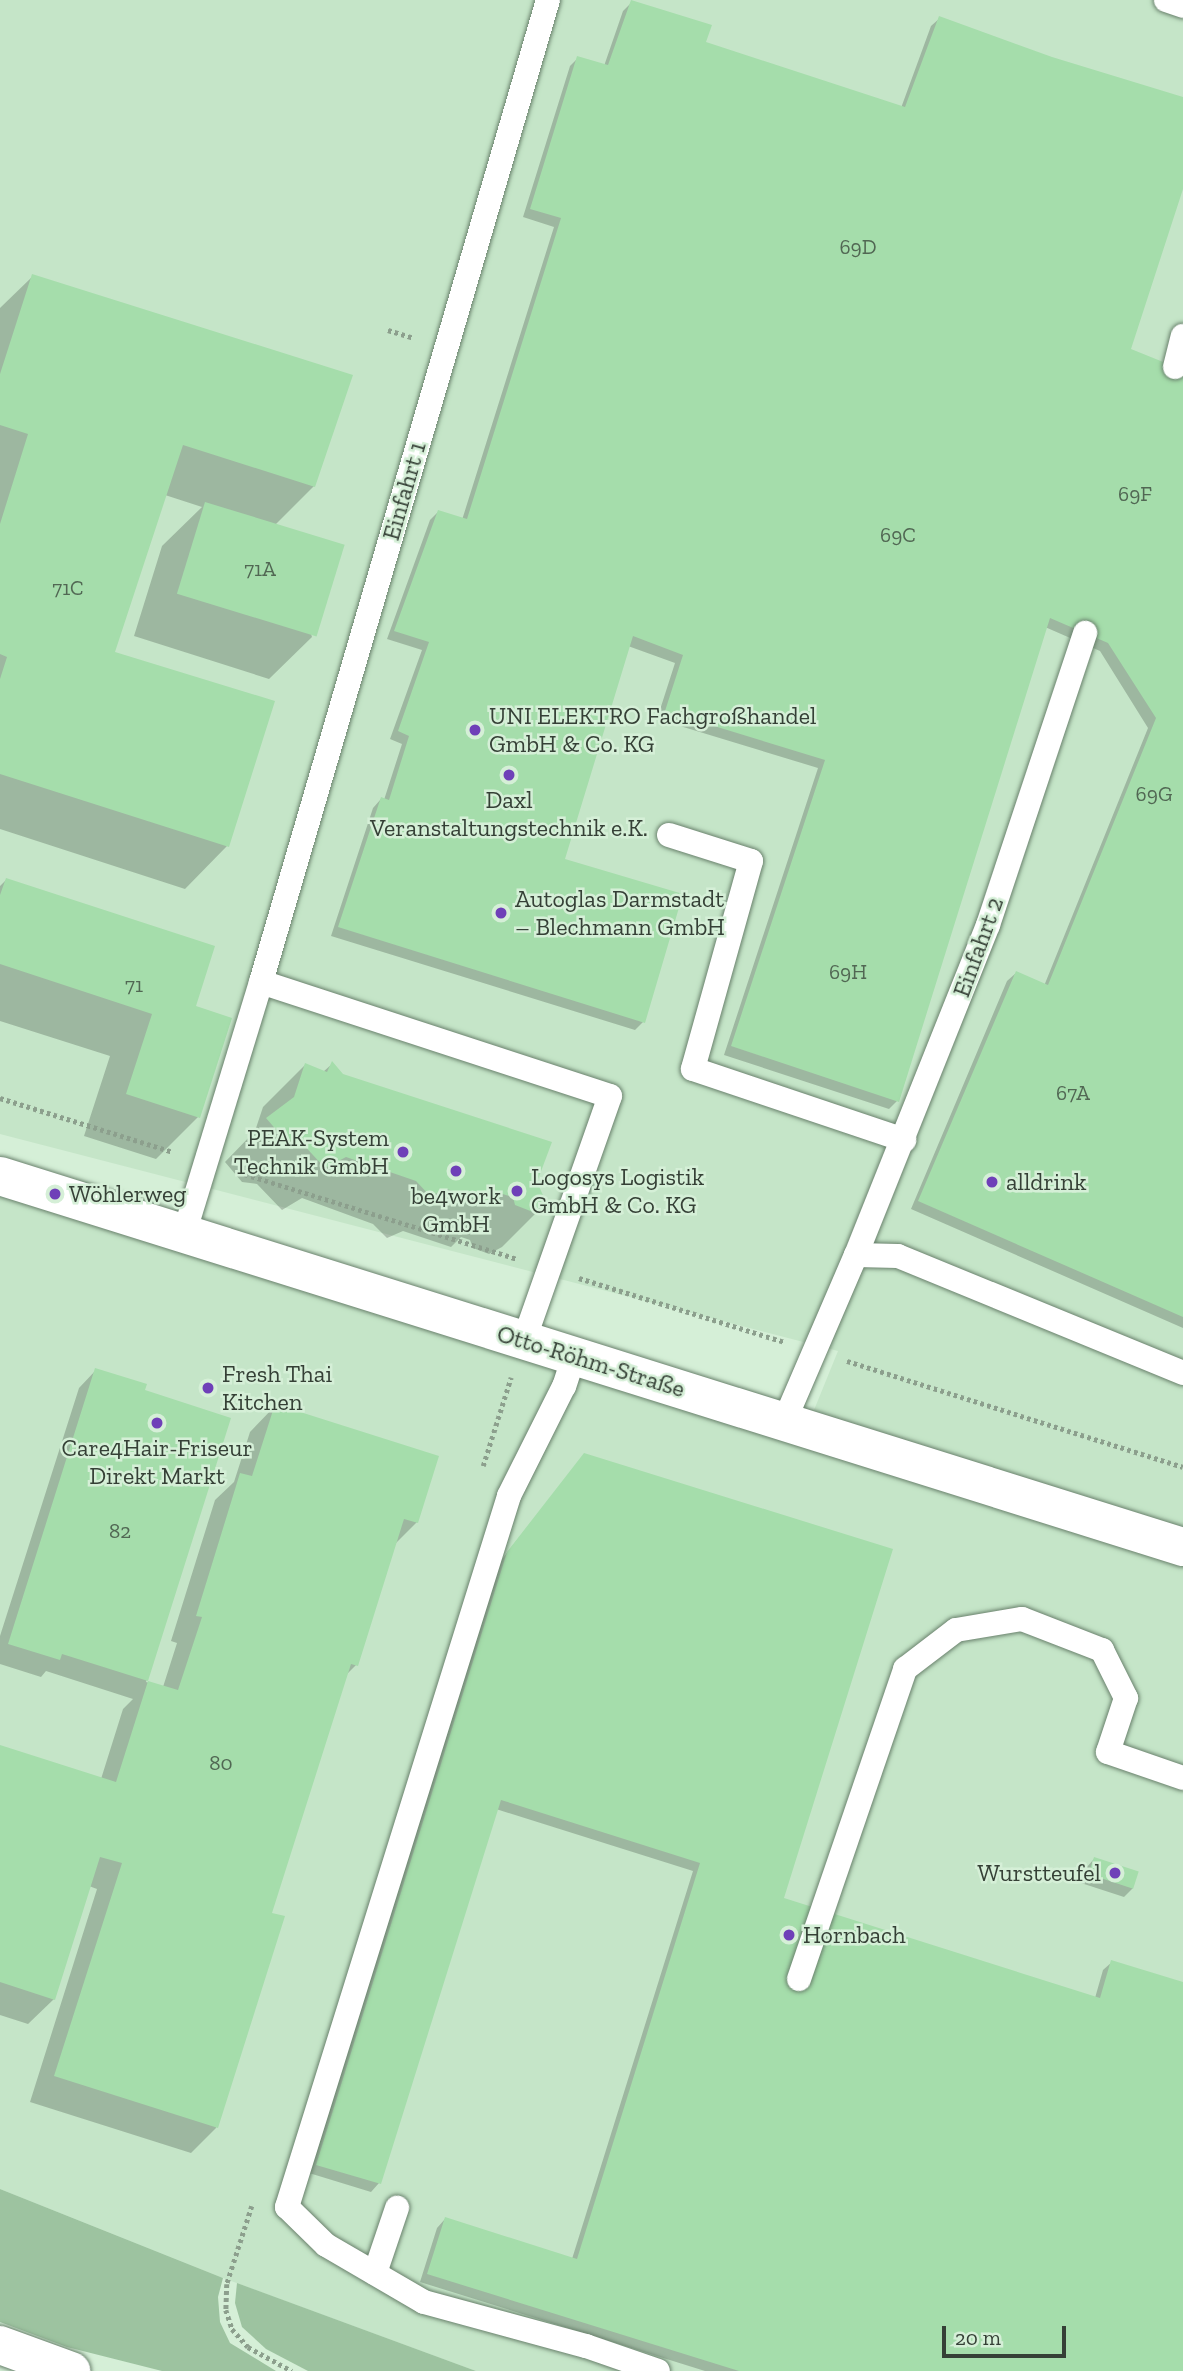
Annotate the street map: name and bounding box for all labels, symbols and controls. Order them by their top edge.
house number: 69D [839,234,877,260]
street label: Einfahrt 1 [376,439,432,543]
house number: 69F [1118,481,1152,507]
house number: 69C [880,522,916,548]
house number: 71A [244,556,276,582]
house number: 71C [52,575,84,601]
place label: UNI ELEKTRO Fachgroßhandel GmbH & Co. KG [489,702,816,758]
marker: UNI ELEKTRO Fachgroßhandel GmbH & Co. KG [467,722,483,738]
marker: Daxl Veranstaltungstechnik e.K. [501,767,517,783]
house number: 69G [1136,781,1172,807]
place label: Daxl Veranstaltungstechnik e.K. [370,786,648,842]
place label: Autoglas Darmstadt – Blechmann GmbH [515,885,725,941]
street label: Einfahrt 2 [947,893,1009,1001]
marker: Autoglas Darmstadt – Blechmann GmbH [493,905,509,921]
house number: 69H [829,959,867,985]
house number: 71 [125,972,143,998]
house number: 67A [1056,1080,1090,1106]
place label: PEAK-System Technik GmbH [234,1124,389,1180]
marker: PEAK-System Technik GmbH [395,1144,411,1160]
marker: be4work GmbH [448,1163,464,1179]
place label: Logosys Logistik GmbH & Co. KG [531,1163,704,1219]
place label: alldrink [1006,1168,1087,1196]
marker: alldrink [984,1174,1000,1190]
place label: Wöhlerweg [69,1180,186,1208]
place label: be4work GmbH [411,1182,501,1238]
marker: Logosys Logistik GmbH & Co. KG [509,1183,525,1199]
marker: Wöhlerweg [47,1186,63,1202]
street label: Otto-Röhm-Straße [494,1319,688,1403]
place label: Fresh Thai Kitchen [222,1360,333,1416]
marker: Fresh Thai Kitchen [200,1380,216,1396]
marker: Care4Hair-Friseur Direkt Markt [149,1415,165,1431]
place label: Care4Hair-Friseur Direkt Markt [62,1434,252,1490]
house number: 82 [109,1518,131,1544]
house number: 80 [209,1750,233,1776]
place label: Wurstteufel [978,1859,1101,1887]
marker: Wurstteufel [1107,1865,1123,1881]
place label: Hornbach [803,1921,906,1949]
marker: Hornbach [781,1927,797,1943]
scale bar [945,2312,1069,2356]
text: 20 m [955,2325,1001,2350]

